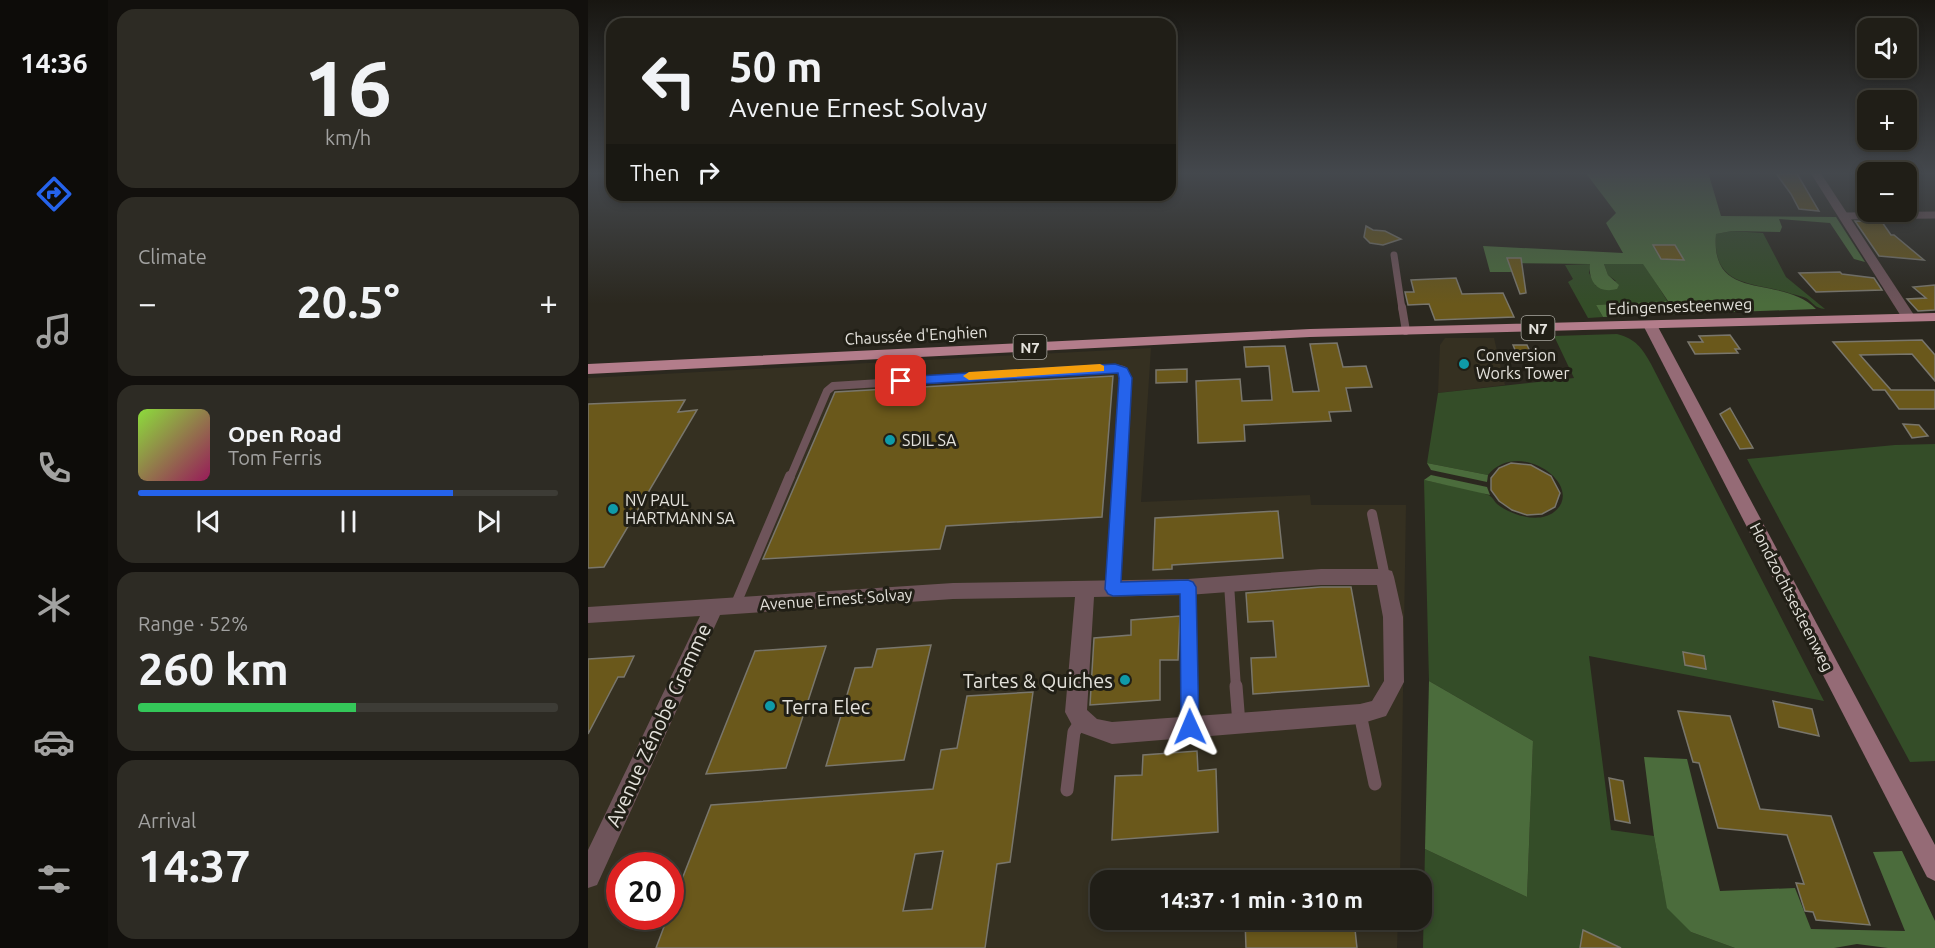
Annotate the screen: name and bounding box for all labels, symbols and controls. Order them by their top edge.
map controls [1857,18,1917,222]
button: sound [1857,18,1917,78]
icon: left [630,42,708,120]
text: 16 [304,43,392,131]
text: 50 m [729,43,823,90]
text: 14:36 [20,48,88,78]
button: + [1857,90,1917,150]
text: Avenue Ernest Solvay [729,92,987,122]
text: km/h [325,126,371,149]
icon: right [692,156,725,189]
text: Then [630,160,680,185]
button: − [1857,162,1917,222]
icon: directions [33,173,75,215]
text: Climate [138,245,207,268]
text: 20.5° [296,276,400,327]
text: − [138,284,157,321]
text: + [539,284,558,321]
street label: Edingensesteenweg [1607,294,1753,318]
icon: music [33,310,75,352]
road number: N7 [1522,316,1554,340]
street label: Chaussée d'Enghien [844,322,988,348]
road number: N7 [1014,335,1046,359]
place label: Conversion Works Tower [1476,346,1569,382]
pin [875,355,926,406]
marker: Conversion Works Tower [1457,357,1471,371]
icon: arrive [884,364,917,397]
text: Open Road [228,421,342,446]
place label: SDIL SA [902,431,957,449]
marker: SDIL SA [883,433,897,447]
text: Tom Ferris [228,446,322,469]
icon: phone [33,447,75,489]
place label: NV PAUL HARTMANN SA [625,491,736,527]
marker: NV PAUL HARTMANN SA [606,502,620,516]
icon: previous [192,505,225,538]
icon: pause [332,505,365,538]
icon: next [472,505,505,538]
street label: Hondzochtsesteenweg [1747,520,1837,674]
icon: climate [33,584,75,626]
street label: Avenue Ernest Solvay [759,585,913,613]
text: Range · 52% [138,612,248,635]
street label: Avenue Zénobe Gramme [601,620,715,830]
text: 260 km [138,643,289,694]
place label: Tartes & Quiches [963,669,1113,692]
marker: Tartes & Quiches [1118,673,1132,687]
place label: Terra Elec [782,695,870,718]
position arrow [1158,695,1222,759]
marker: Terra Elec [763,699,777,713]
icon: car [33,721,75,763]
text: Arrival [138,809,196,832]
text: 14:37 [138,840,251,891]
speed limit sign: 20 [606,852,684,930]
icon: filters [33,858,75,900]
text: 14:37 · 1 min · 310 m [1159,887,1363,912]

